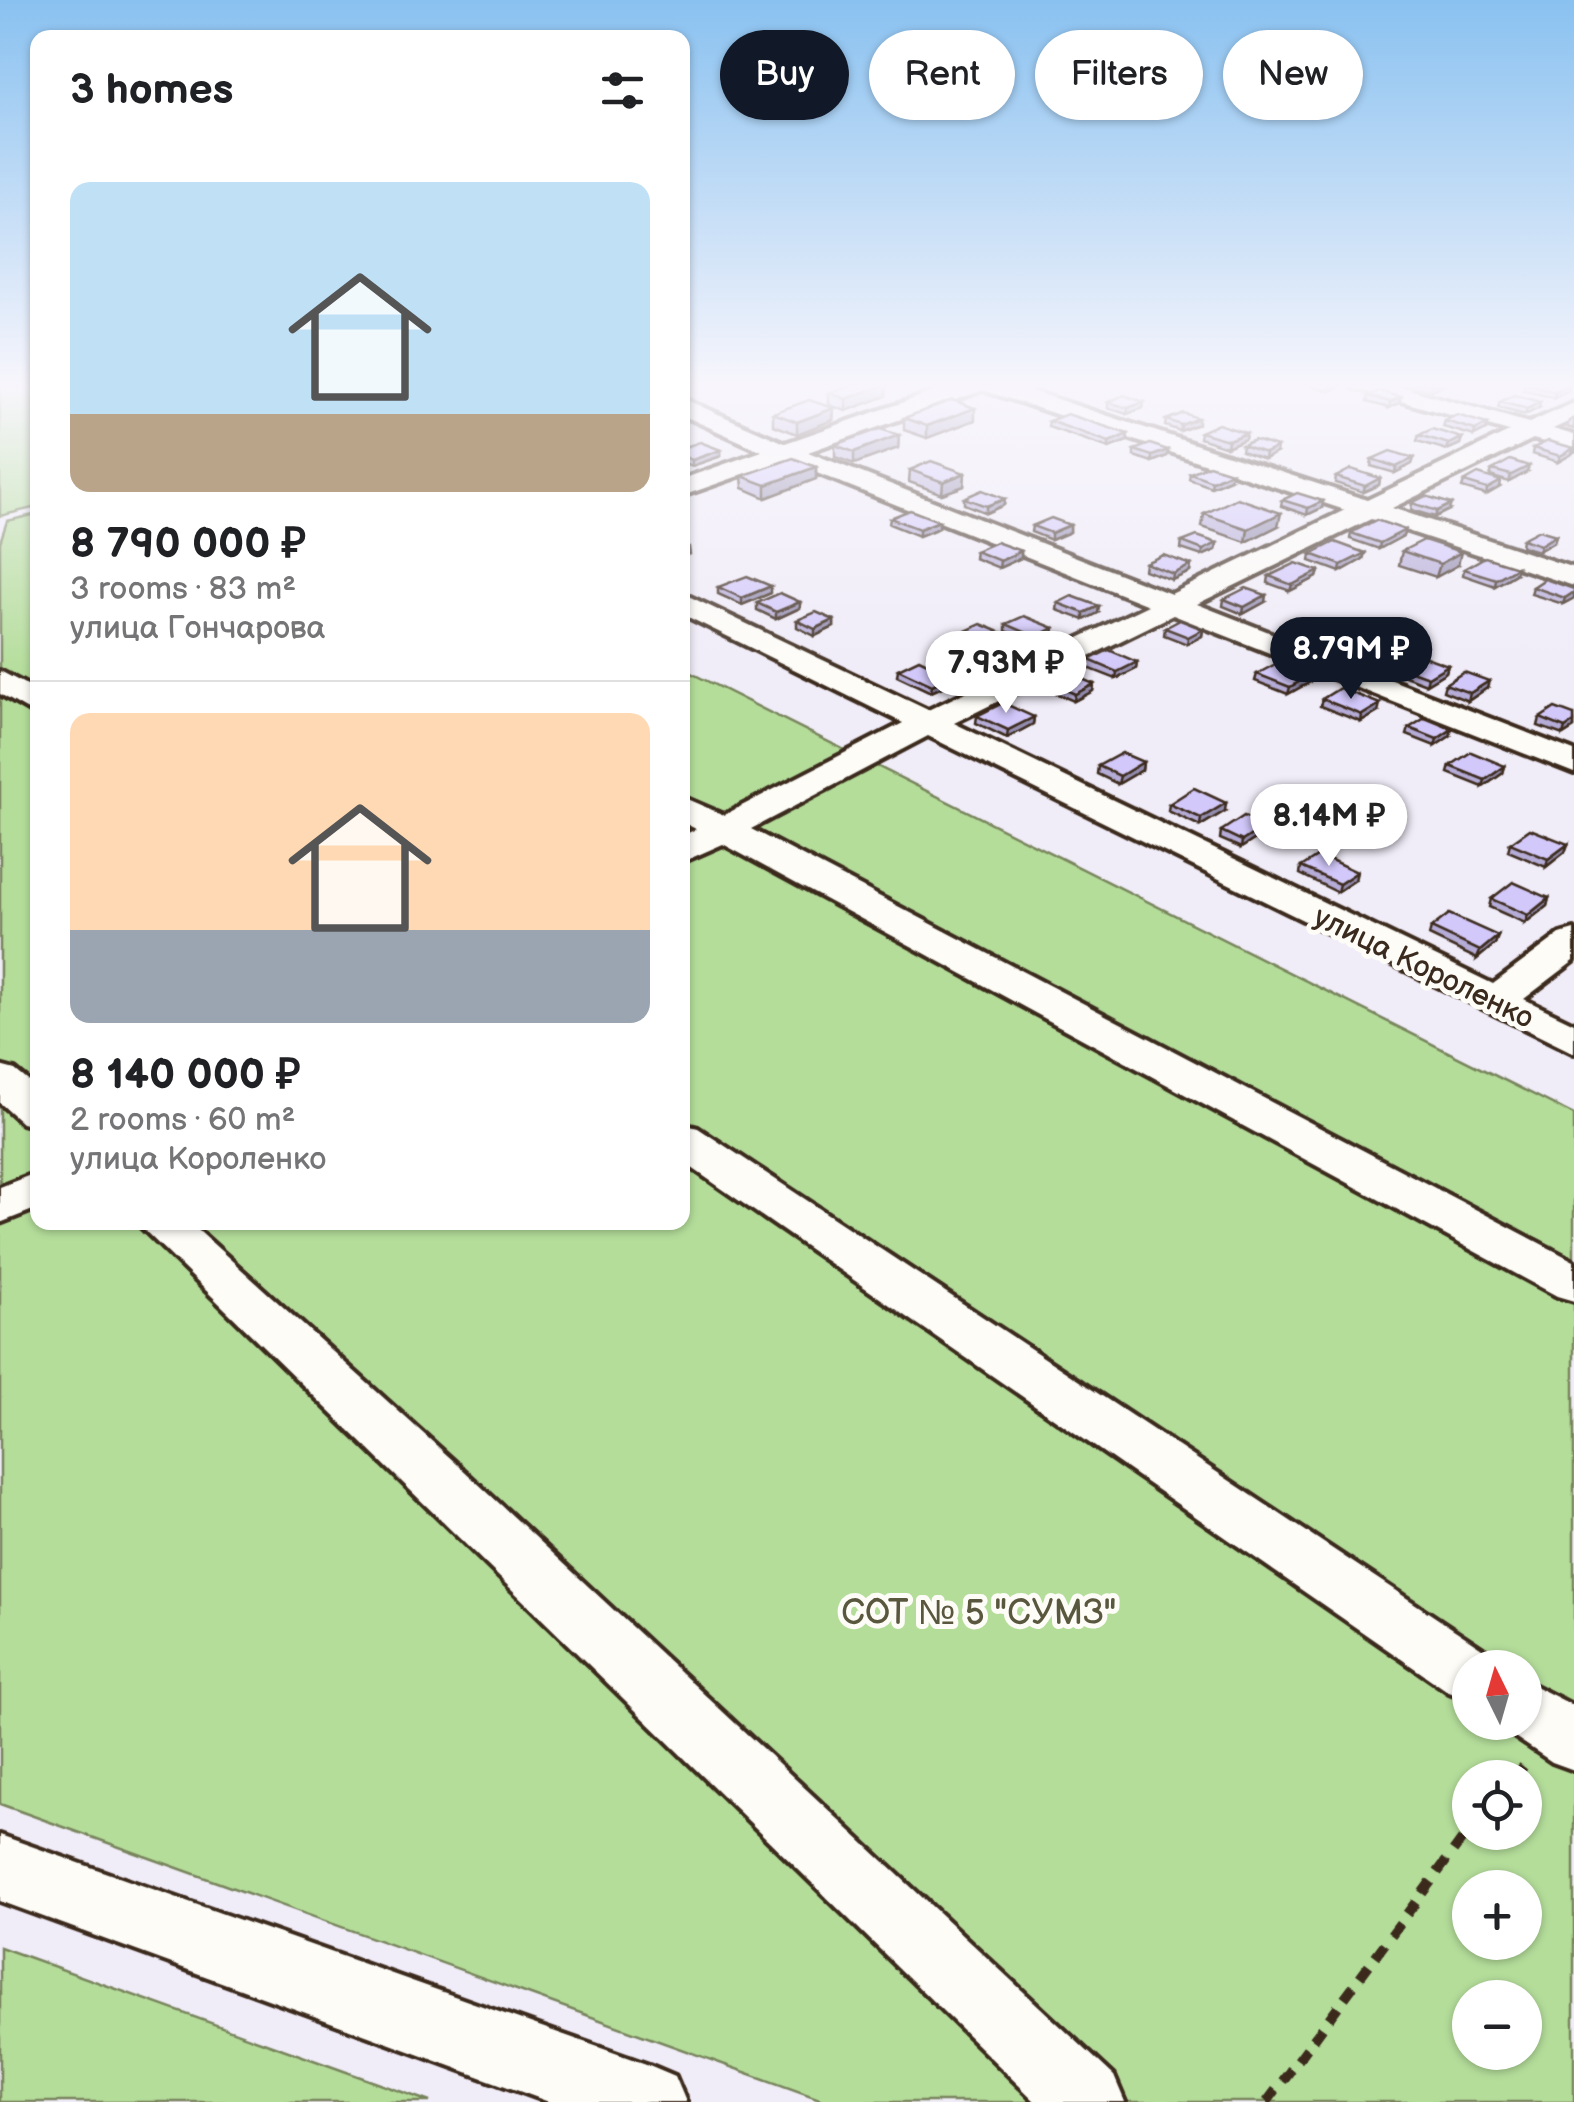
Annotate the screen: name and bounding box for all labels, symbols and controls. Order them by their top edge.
chip: Buy [720,30,849,120]
chip: Rent [869,30,1015,120]
chip: Filters [1035,30,1203,120]
chip: New [1223,30,1363,120]
icon: filters [595,63,650,118]
text: 3 homes [70,65,233,116]
icon: home [270,247,450,427]
text: 8 790 000 ₽ [70,519,306,570]
text: 3 rooms · 83 m² [70,570,296,609]
text: улица Гончарова [70,609,326,648]
pin: 8.79M ₽ [1259,617,1443,702]
text: 8.79M ₽ [1292,630,1410,669]
pin: 7.93M ₽ [914,631,1098,716]
text: 7.93M ₽ [948,644,1065,683]
icon: home [270,778,450,958]
pin: 8.14M ₽ [1237,784,1421,869]
text: 8.14M ₽ [1272,797,1386,836]
street label: улица Короленко [1308,899,1539,1037]
text: 8 140 000 ₽ [70,1050,301,1101]
text: 2 rooms · 60 m² [70,1101,295,1140]
text: улица Короленко [70,1140,326,1179]
park label: СОТ № 5 "СУМЗ" [841,1592,1117,1635]
north arrow [1452,1650,1542,1740]
map controls [1452,1650,1542,2070]
button: locate [1452,1760,1542,1850]
button: + [1452,1870,1542,1960]
button: − [1452,1980,1542,2070]

